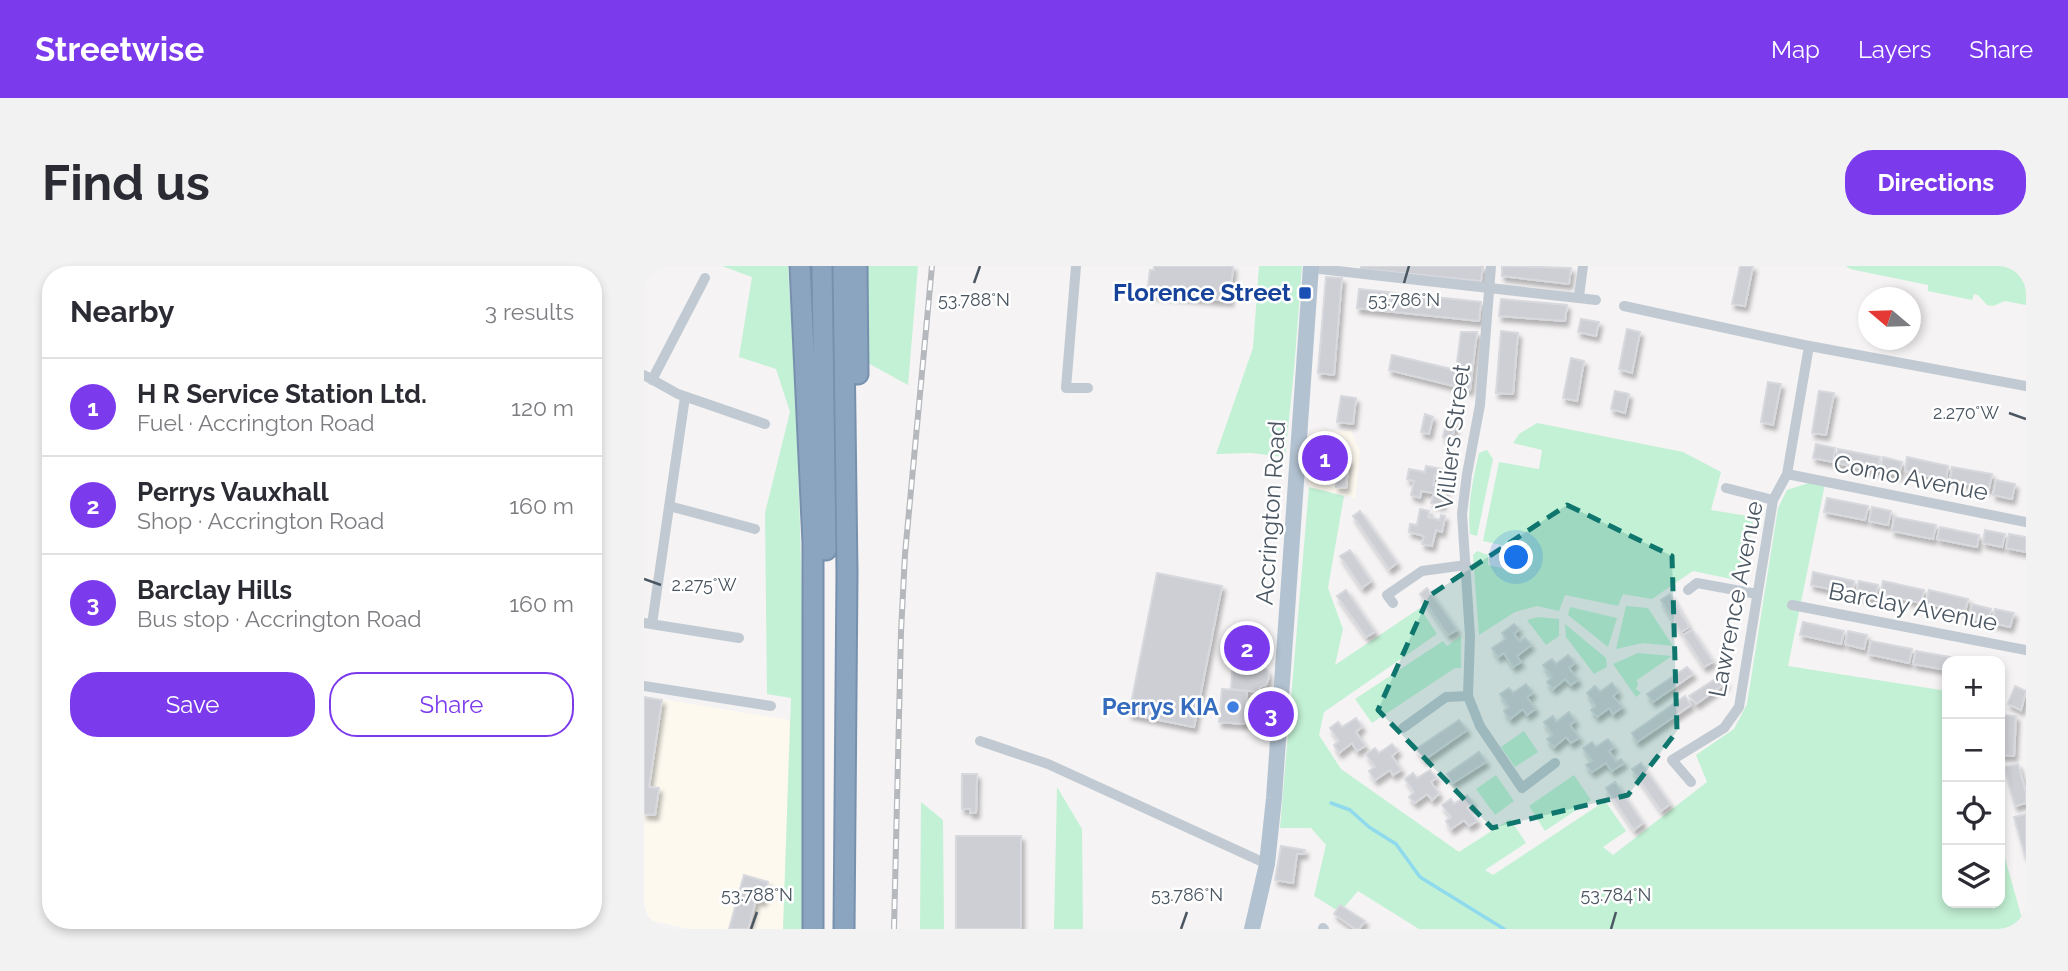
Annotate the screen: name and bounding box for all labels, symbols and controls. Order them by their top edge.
text: Streetwise [35,30,204,69]
text: Map [1771,35,1820,64]
text: Layers [1858,35,1931,64]
text: Share [1969,35,2033,64]
button: Directions [1845,150,2026,215]
text: Find us [42,154,210,211]
place label: Florence Street [1113,278,1291,307]
marker: Florence Street [1297,285,1313,301]
north arrow [1858,287,1921,350]
text: 53.788°N [938,289,1010,310]
text: 53.786°N [1368,289,1440,310]
text: Nearby [70,294,174,329]
text: 3 results [485,298,574,325]
street label: Villiers Street [1429,362,1476,511]
text: H R Service Station Ltd. [137,379,427,409]
text: 1 [87,394,99,421]
text: 120 m [511,394,574,421]
text: 2.270°W [1933,402,1999,423]
text: Fuel · Accrington Road [137,409,375,436]
street label: Accrington Road [1250,420,1291,606]
pin: 1 [1302,432,1348,484]
street label: Como Avenue [1831,448,1991,507]
text: Perrys Vauxhall [137,477,329,507]
text: 2 [87,492,99,519]
text: 160 m [509,492,574,519]
street label: Lawrence Avenue [1702,498,1769,699]
text: Shop · Accrington Road [137,507,384,534]
your location [1499,540,1533,574]
text: 2.275°W [672,574,737,595]
text: Barclay Hills [137,575,292,605]
street label: Barclay Avenue [1826,576,2000,637]
text: 3 [87,590,99,617]
text: 160 m [509,590,574,617]
text: Bus stop · Accrington Road [137,605,421,632]
pin: 2 [1224,622,1270,674]
map controls [1942,656,2005,908]
button: + [1942,656,2005,719]
button: Save [70,672,315,737]
button: Share [329,672,574,737]
pin: 3 [1248,688,1294,740]
place label: Perrys KIA [1102,692,1220,721]
marker: Perrys KIA [1225,699,1241,715]
button: − [1942,719,2005,782]
button: locate [1942,782,2005,845]
button: layers [1942,845,2005,908]
text: 53.788°N [721,884,793,905]
text: 53.786°N [1151,884,1223,905]
text: 53.784°N [1581,884,1651,905]

